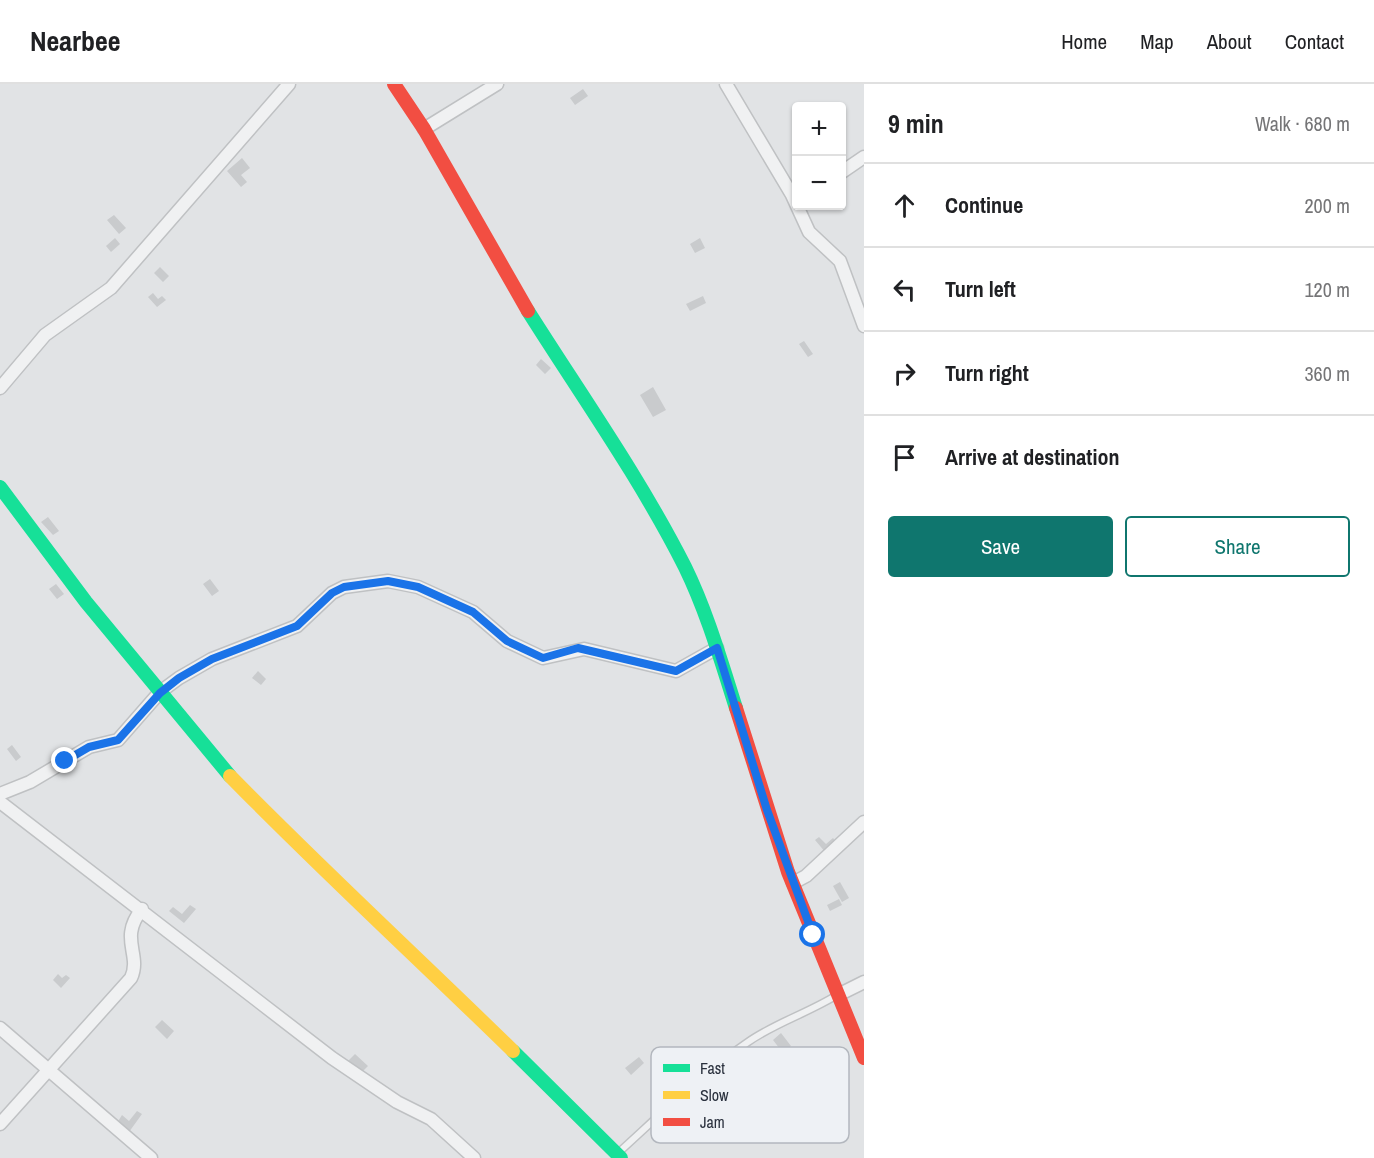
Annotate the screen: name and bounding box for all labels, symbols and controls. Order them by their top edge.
text: Nearbee [30,22,121,60]
text: Home [1061,27,1107,56]
text: Map [1140,27,1174,56]
text: About [1207,27,1252,56]
text: Contact [1285,27,1344,56]
map controls [792,102,846,210]
button: + [792,102,846,156]
text: 9 min [888,106,944,141]
text: Walk · 680 m [1255,110,1350,137]
button: − [792,156,846,210]
icon: ahead [888,189,921,222]
text: Continue [945,190,1023,220]
text: 200 m [1304,192,1350,219]
icon: left [888,273,921,306]
text: Turn left [945,274,1016,304]
text: 120 m [1304,276,1350,303]
icon: right [888,357,921,390]
text: Turn right [945,358,1029,388]
text: 360 m [1304,360,1350,387]
icon: arrive [888,441,921,474]
text: Arrive at destination [945,442,1119,472]
button: Save [888,516,1113,577]
button: Share [1125,516,1350,577]
route end [51,747,77,773]
route start [799,921,825,947]
legend [651,1047,849,1143]
text: Fast [700,1057,725,1079]
text: Slow [700,1084,729,1106]
text: Jam [700,1111,725,1133]

